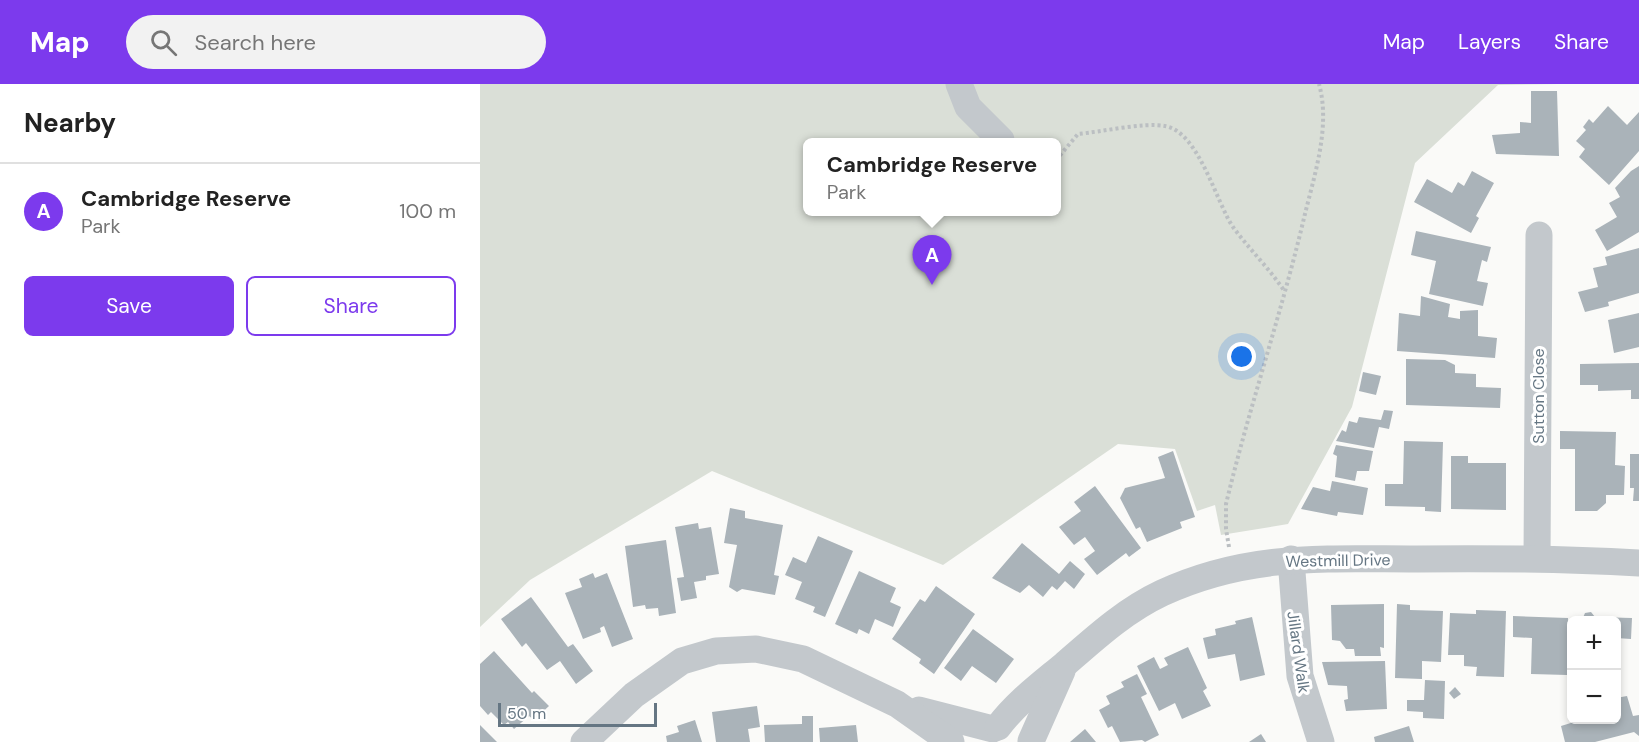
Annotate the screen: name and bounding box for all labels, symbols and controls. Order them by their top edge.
search box [126,15,546,69]
text: Map [30,24,90,61]
icon: search [147,26,180,59]
text: Search here [195,28,316,57]
text: Map [1383,28,1425,56]
text: Layers [1458,28,1521,56]
text: Share [1554,28,1609,56]
text: Nearby [24,106,116,140]
popup [803,138,1061,216]
text: Cambridge Reserve [827,150,1037,179]
text: Park [827,179,866,205]
text: Cambridge Reserve [81,184,291,213]
text: A [36,198,51,224]
text: 100 m [399,198,456,224]
text: Park [81,213,121,239]
pin: A [912,236,952,285]
button: Save [24,276,234,336]
button: Share [246,276,456,336]
your location [1227,342,1256,371]
street label: Sutton Close [1528,348,1549,444]
street label: Westmill Drive [1285,549,1391,572]
street label: Jillard Walk [1282,610,1315,694]
map controls [1567,616,1621,724]
button: + [1567,616,1621,670]
button: − [1567,670,1621,724]
scale bar [498,700,657,728]
text: 50 m [507,703,546,724]

